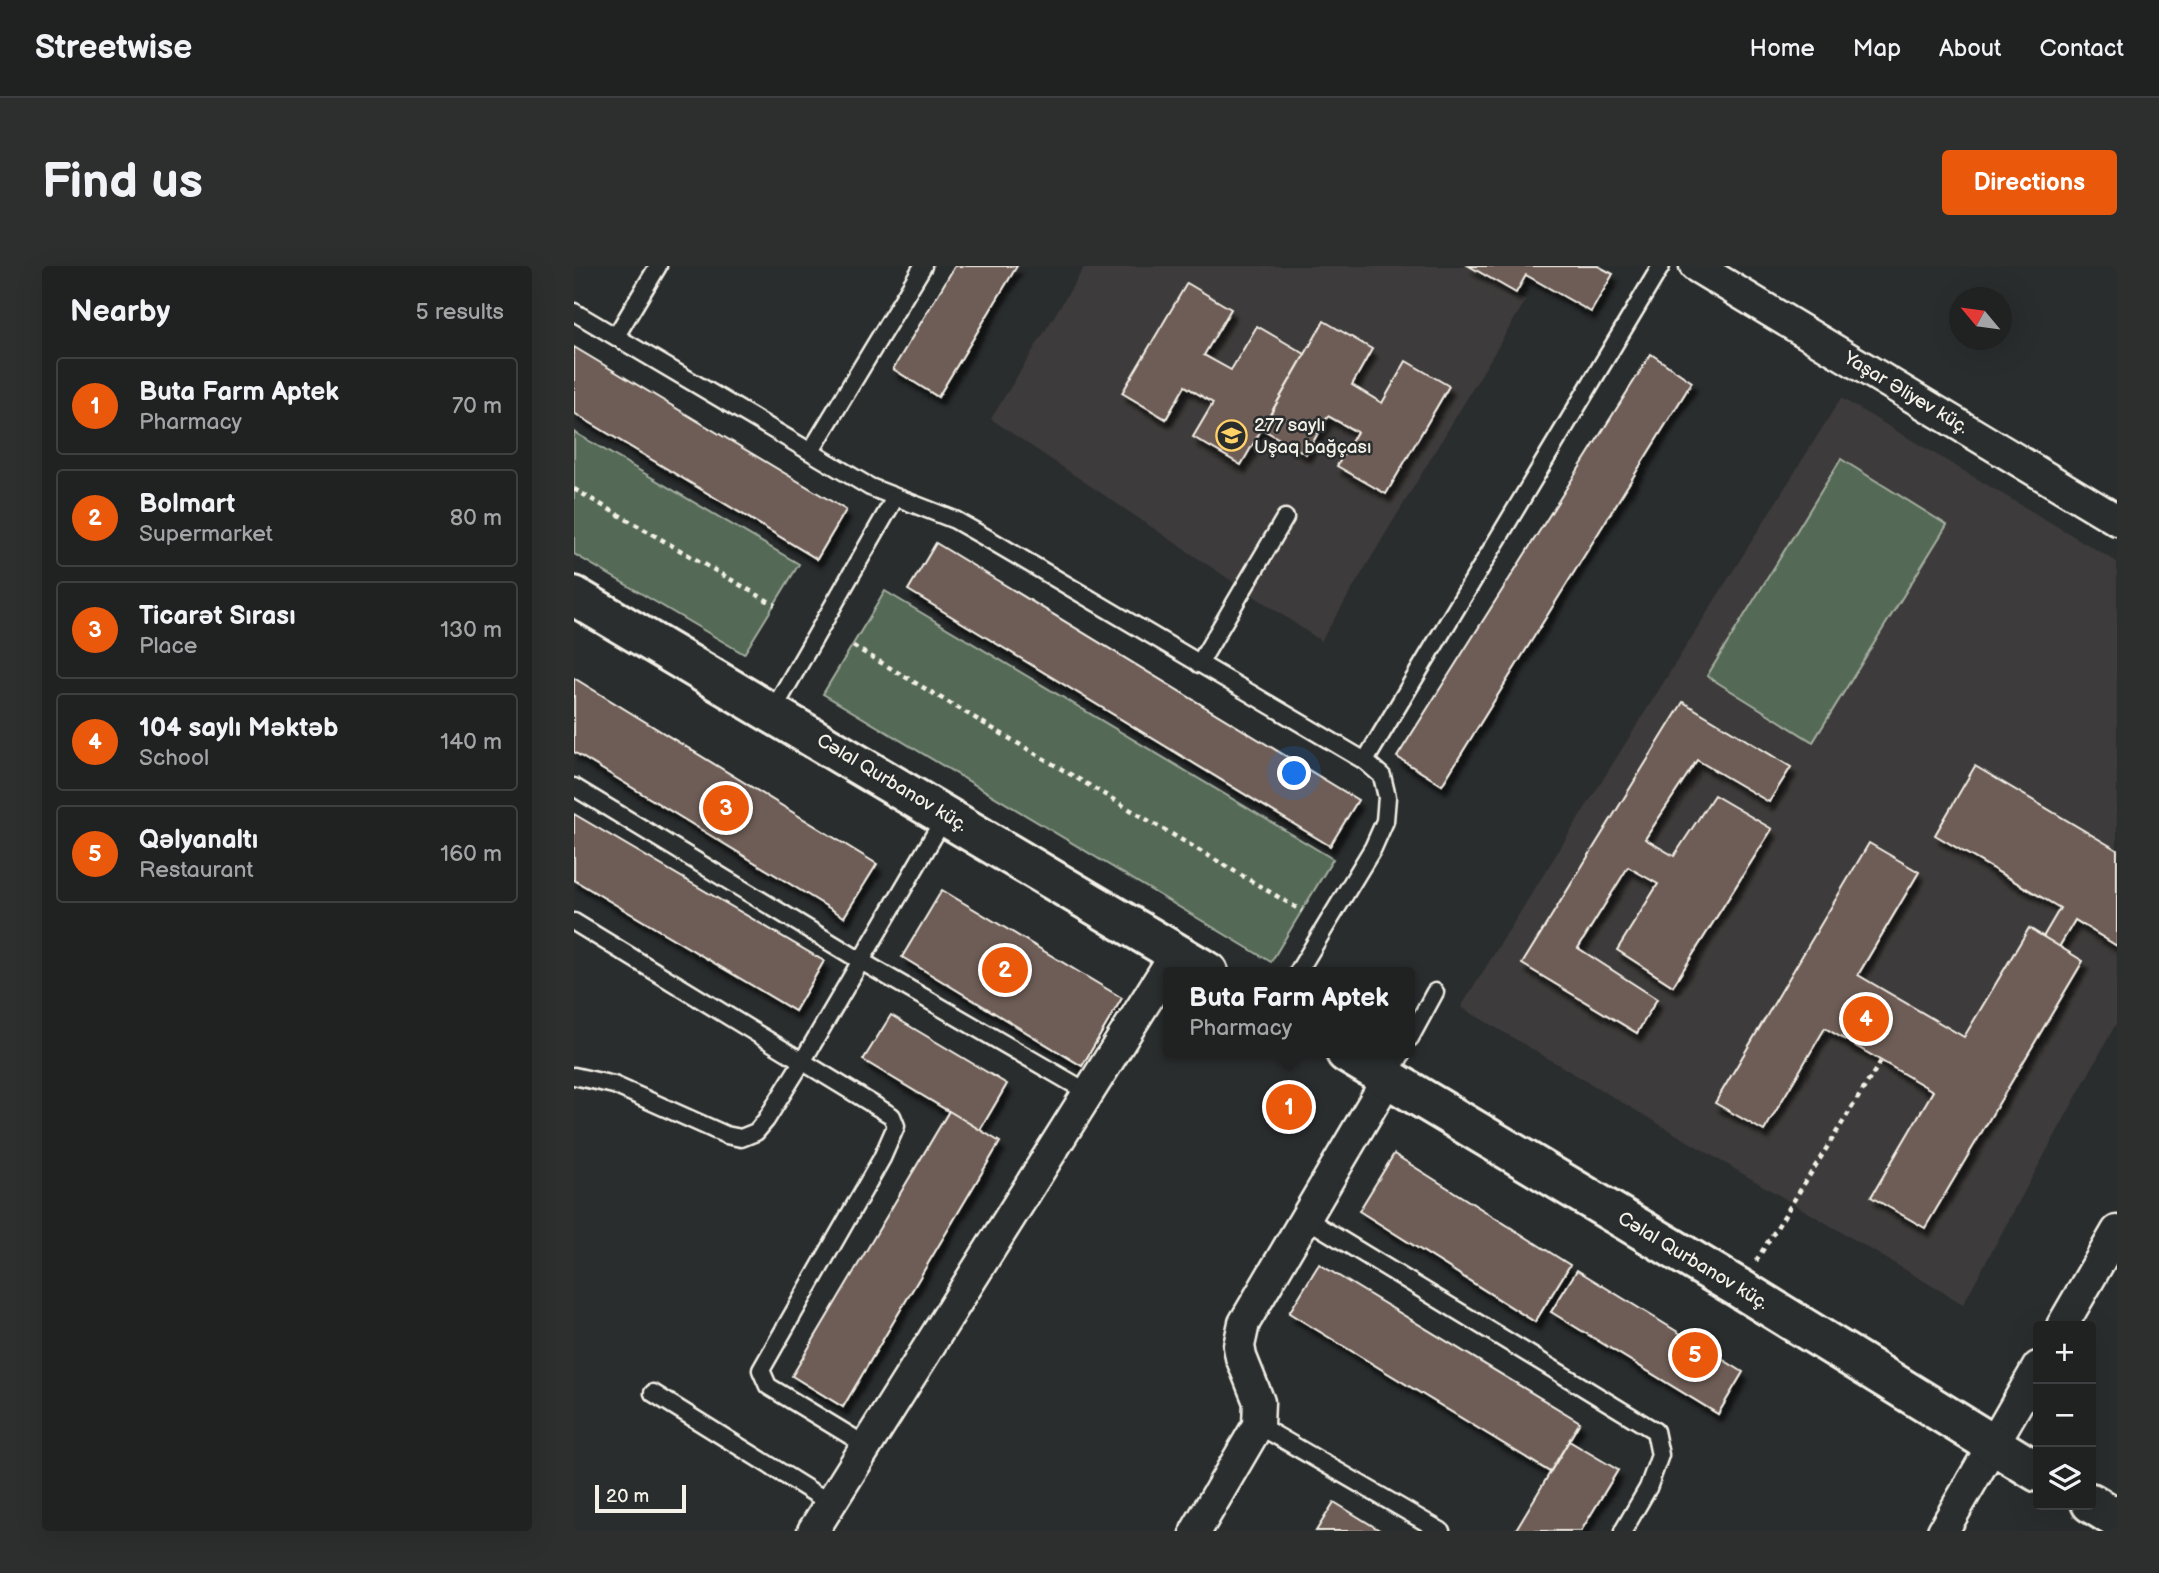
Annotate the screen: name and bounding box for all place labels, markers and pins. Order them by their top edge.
place label: 277 saylı Uşaq bağçası [1254,414,1372,459]
school or university icon: 277 saylı Uşaq bağçası [1214,419,1248,453]
pin: 3 [703,782,749,834]
pin: 2 [982,944,1028,996]
pin: 4 [1843,993,1889,1045]
pin: 1 [1266,1081,1312,1133]
pin: 5 [1672,1329,1718,1381]

